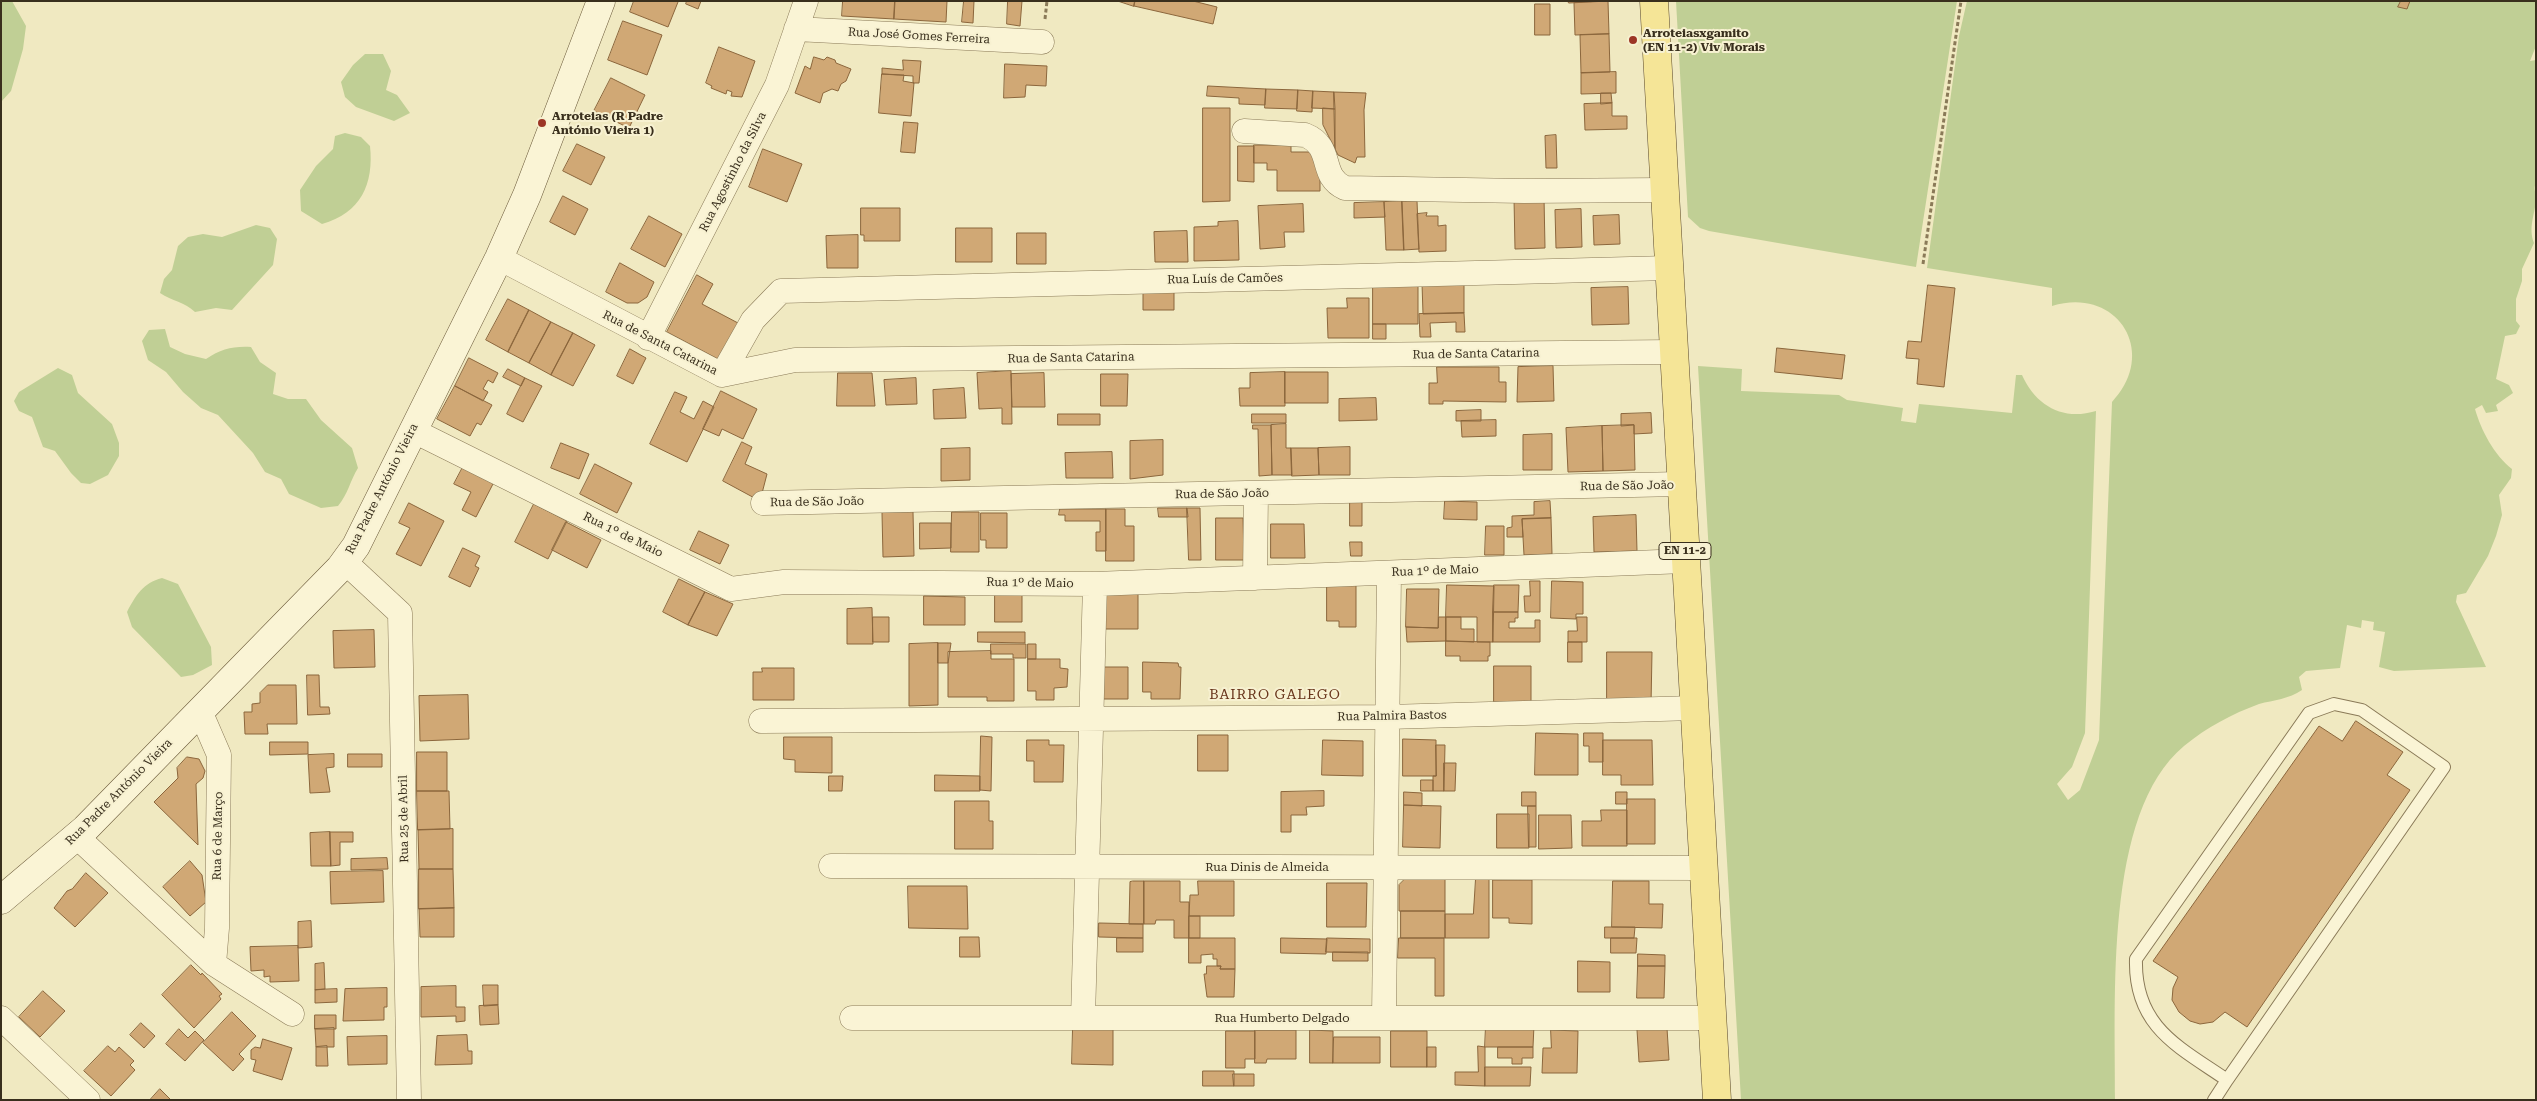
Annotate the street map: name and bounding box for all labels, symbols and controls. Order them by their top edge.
street label: Rua José Gomes Ferreira [848,25,990,47]
place label: Arroteiasxgamito (EN 11-2) Viv Morais [1643,26,1765,54]
marker: Arroteiasxgamito (EN 11-2) Viv Morais [1627,34,1639,46]
place label: Arroteias (R Padre António Vieira 1) [552,109,663,137]
street label: Rua Agostinho da Silva [696,110,770,234]
marker: Arroteias (R Padre António Vieira 1) [536,117,548,129]
street label: Rua Luís de Camões [1167,271,1283,287]
street label: Rua de Santa Catarina [600,308,720,378]
street label: Rua de Santa Catarina [1412,346,1540,362]
street label: Rua de Santa Catarina [1007,350,1135,366]
street label: Rua Padre António Vieira [343,421,421,557]
street label: Rua de São João [1580,478,1674,494]
street label: Rua de São João [1175,486,1269,502]
street label: Rua de São João [770,494,864,510]
street label: Rua 1º de Maio [581,509,665,561]
road number: EN 11-2 [1659,542,1711,560]
street label: Rua 1º de Maio [1391,562,1479,580]
street label: Rua 1º de Maio [986,575,1074,591]
district label: BAIRRO GALEGO [1208,687,1342,703]
street label: Rua Palmira Bastos [1337,708,1447,724]
street label: Rua Padre António Vieira [63,736,175,848]
street label: Rua 25 de Abril [396,775,412,863]
street label: Rua 6 de Março [210,791,226,881]
street label: Rua Dinis de Almeida [1205,860,1329,874]
street label: Rua Humberto Delgado [1214,1011,1350,1025]

